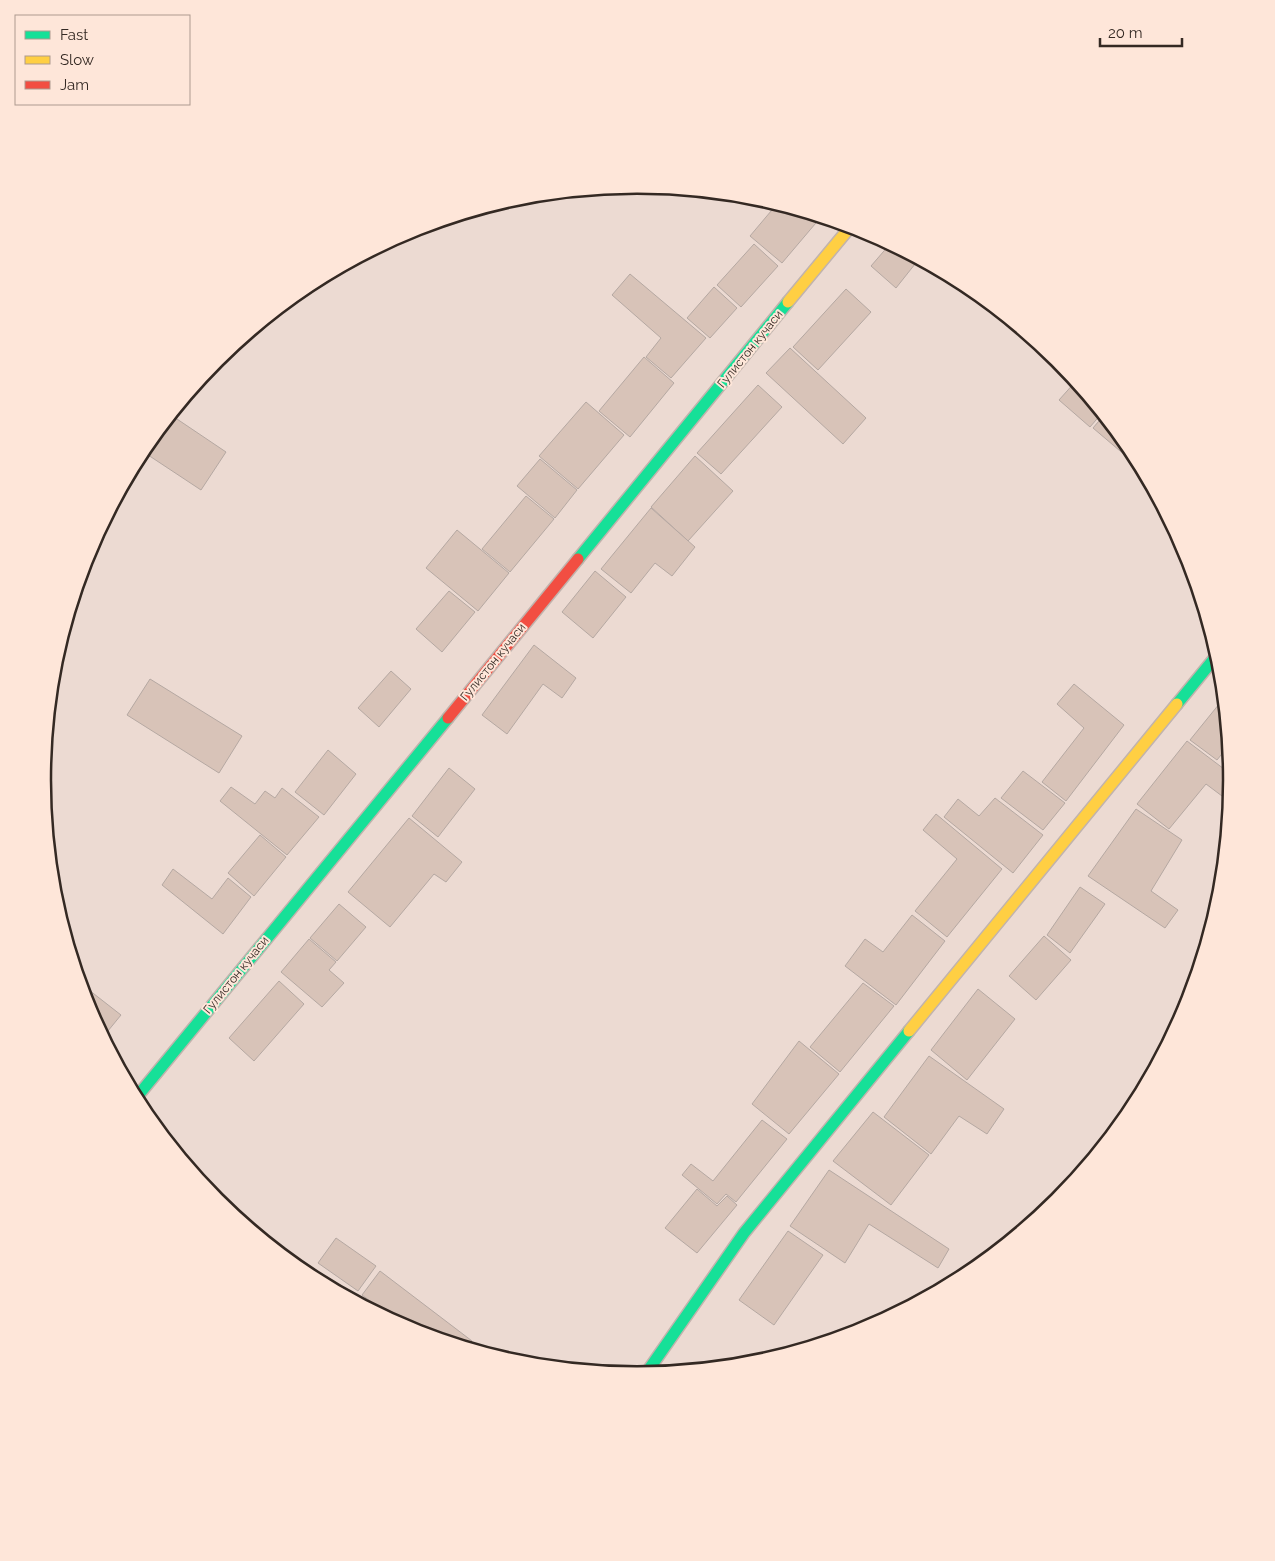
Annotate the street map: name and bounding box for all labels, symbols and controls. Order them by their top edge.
legend [15,15,190,105]
scale bar [1100,15,1182,47]
text: 20 m [1108,24,1143,42]
text: Fast [60,26,88,44]
text: Slow [60,51,94,69]
text: Jam [60,76,89,94]
street label: Гулистон кучаси [715,308,785,390]
street label: Гулистон кучаси [458,621,528,703]
street label: Гулистон кучаси [201,934,271,1016]

